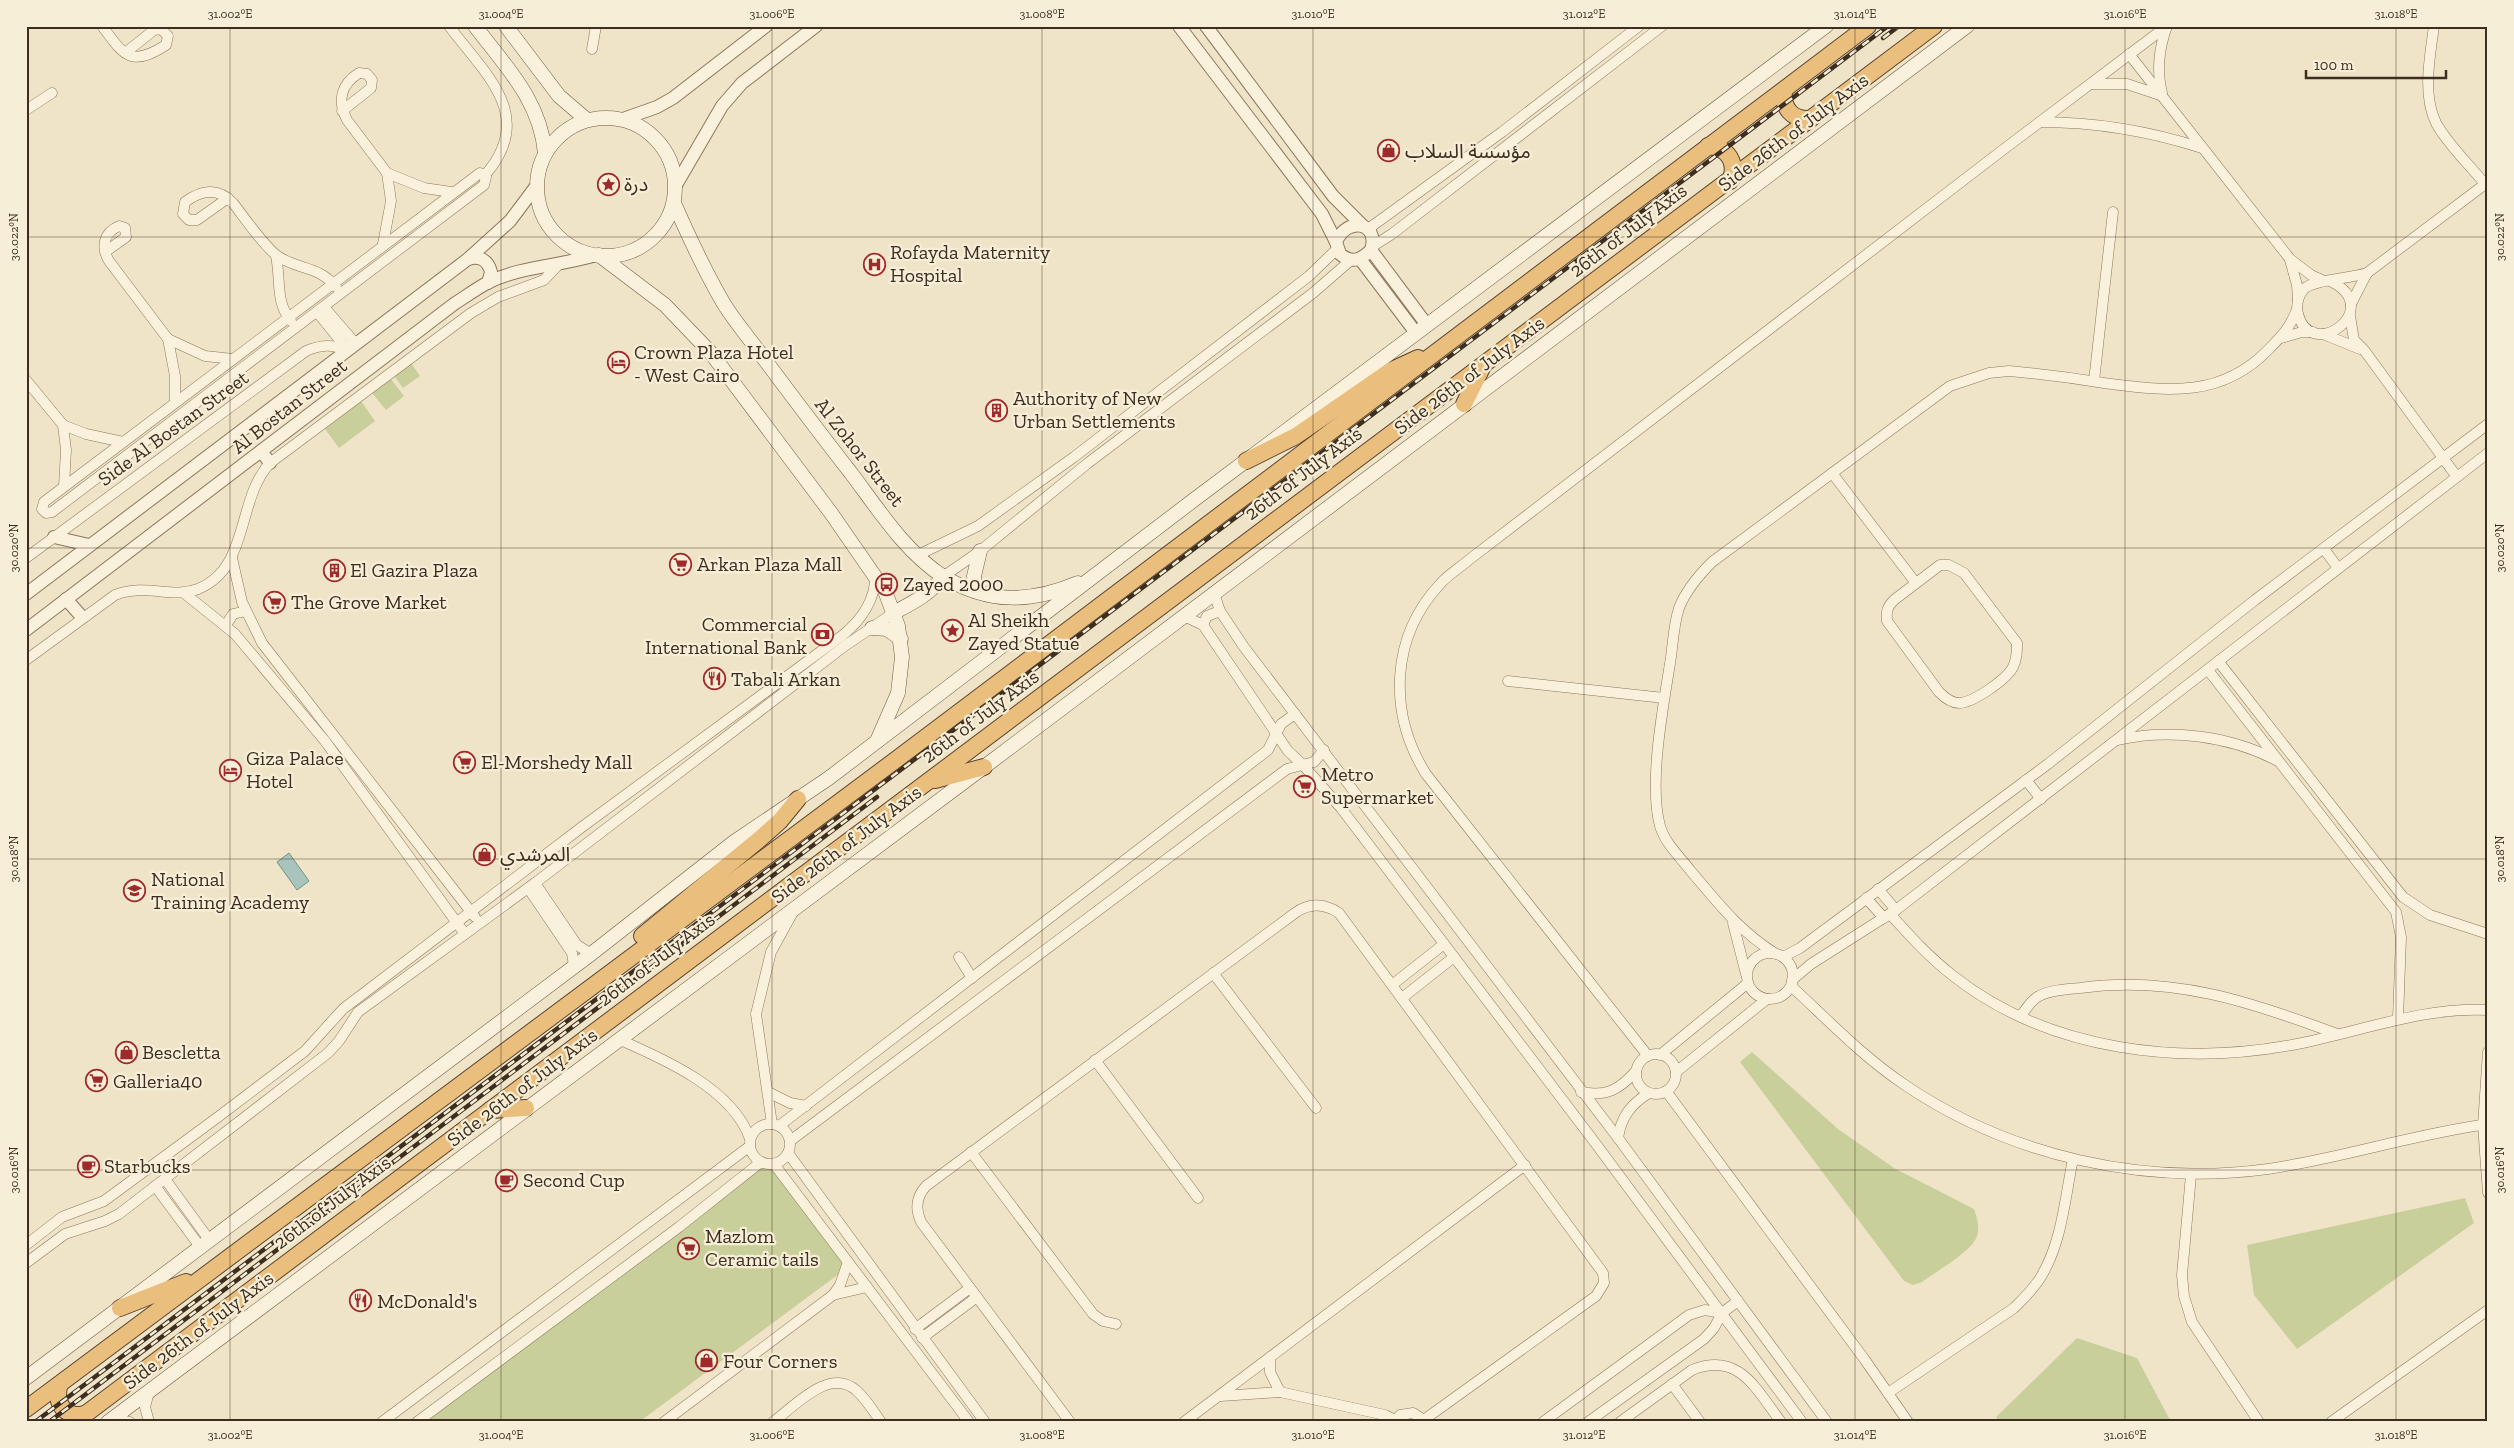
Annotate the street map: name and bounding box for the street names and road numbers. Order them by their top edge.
street label: Side 26th of July Axis [1713,68,1873,196]
street label: 26th of July Axis [1564,178,1692,282]
street label: Side 26th of July Axis [1389,311,1549,439]
street label: Al Bostan Street [227,353,352,458]
street label: Side Al Bostan Street [93,365,253,491]
street label: Al Zohor Street [810,393,910,512]
street label: 26th of July Axis [1239,421,1367,525]
street label: 26th of July Axis [916,664,1044,768]
street label: Side 26th of July Axis [766,780,926,908]
street label: 26th of July Axis [592,907,720,1011]
street label: Side 26th of July Axis [442,1023,602,1151]
street label: 26th of July Axis [268,1150,396,1254]
street label: Side 26th of July Axis [118,1266,278,1394]

